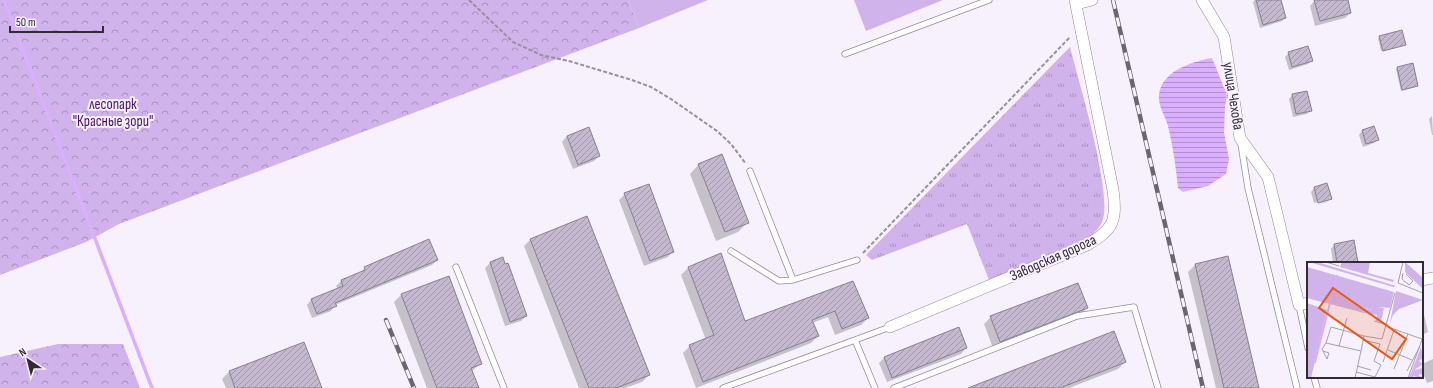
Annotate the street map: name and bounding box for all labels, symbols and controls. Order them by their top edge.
scale bar [10,8,103,34]
text: 50 m [16,15,36,30]
street label: улица Чехова [1218,61,1248,132]
park label: лесопарк "Красные зори" [73,95,153,131]
street label: Заводская дорога [1007,230,1099,286]
inset map [1307,262,1423,378]
north arrow [8,340,48,380]
text: N [16,345,29,359]

